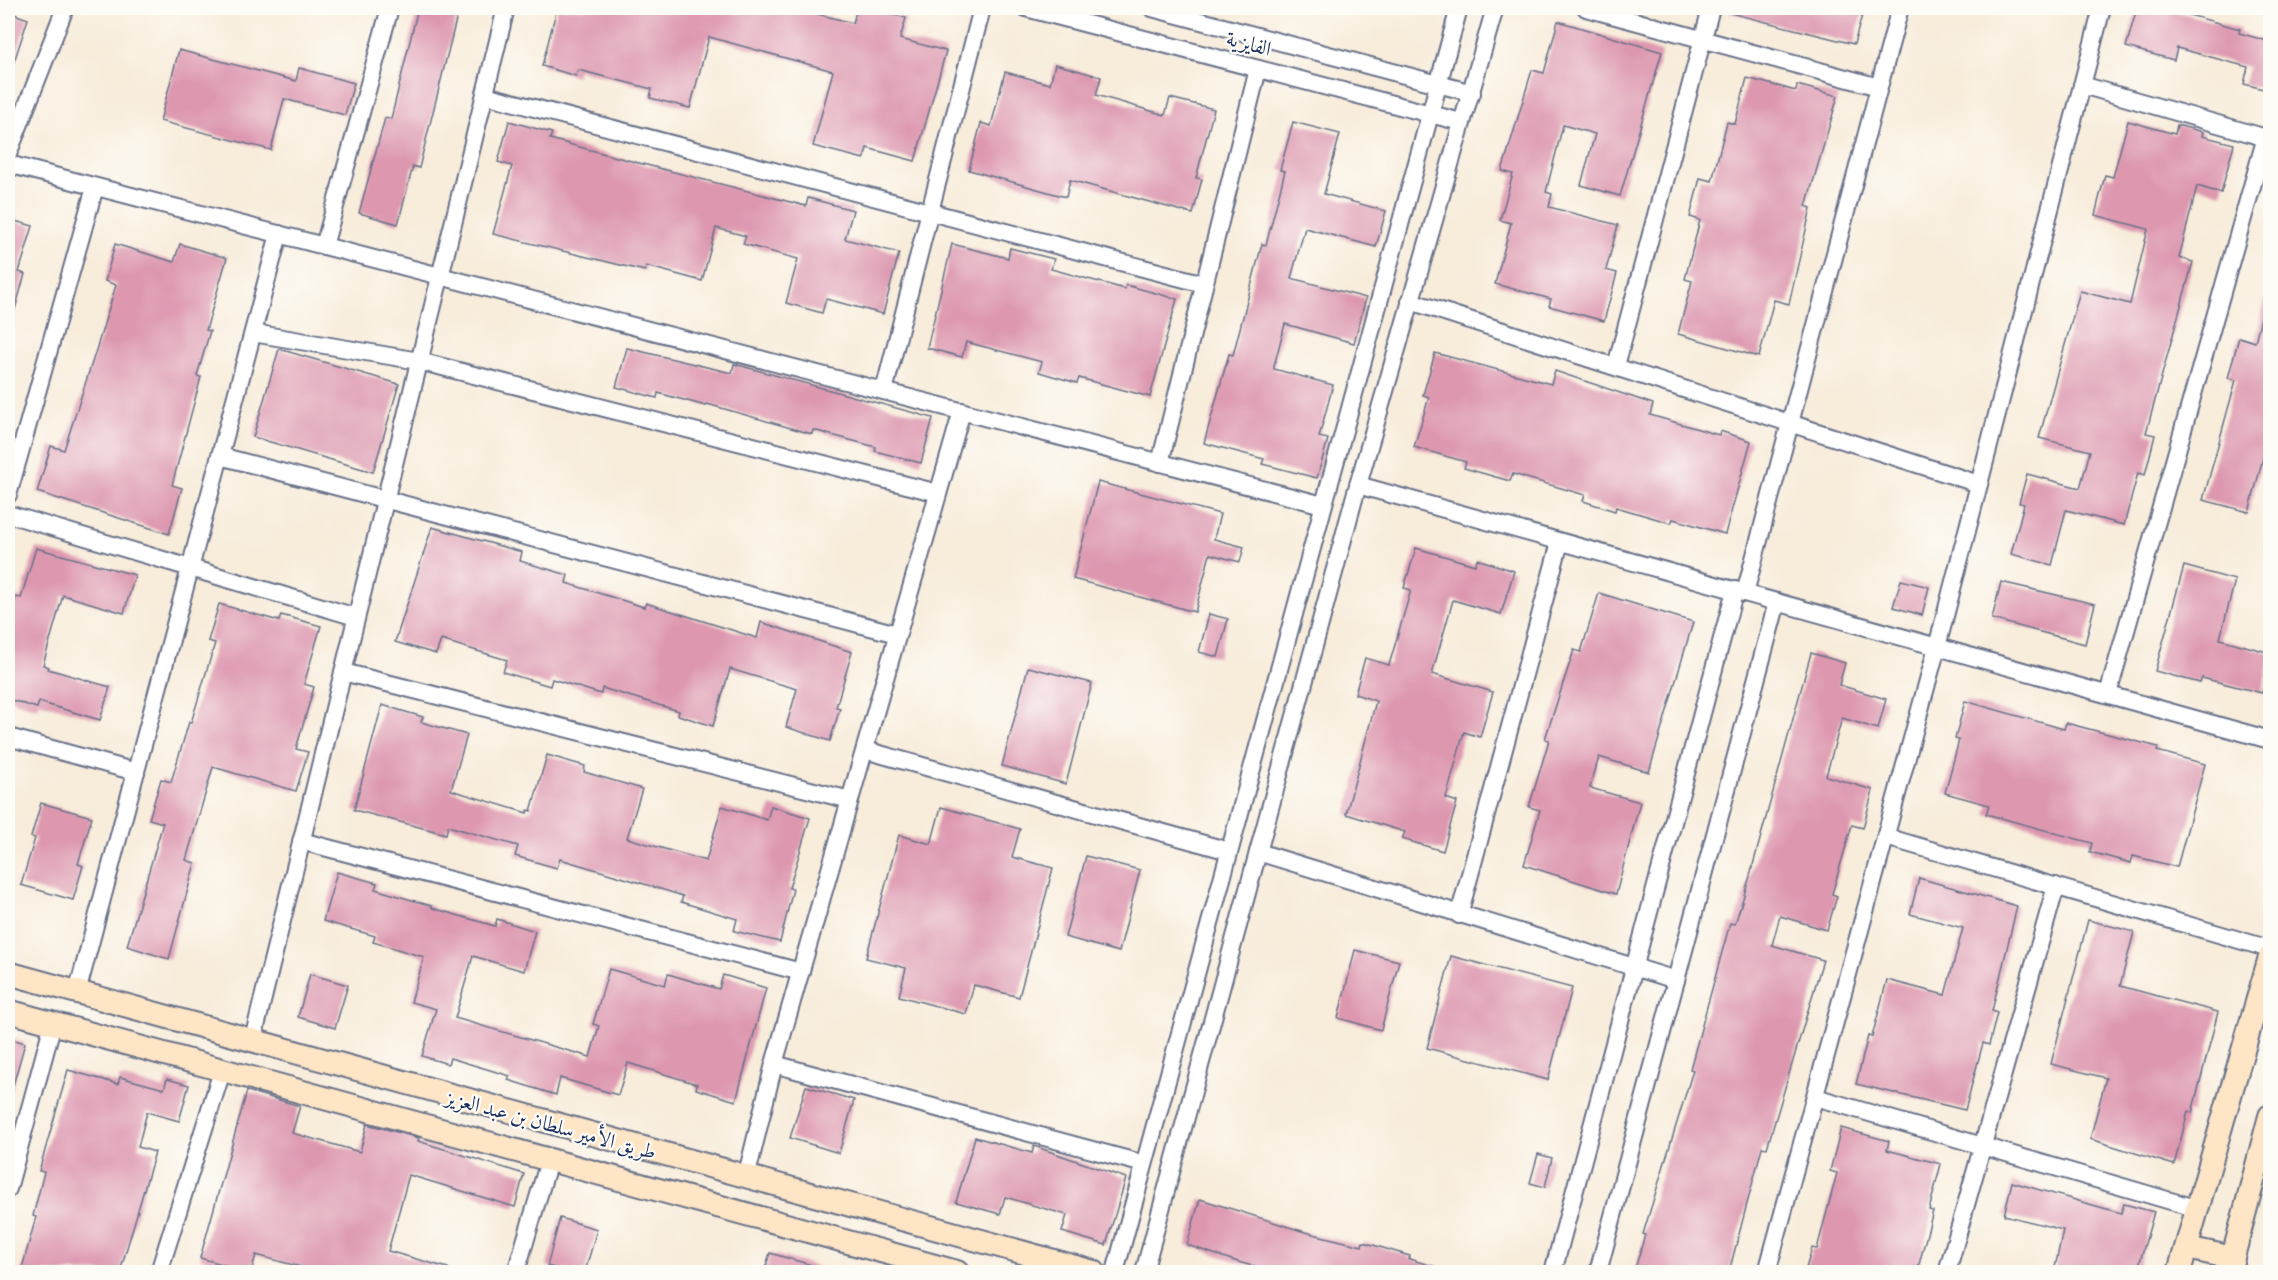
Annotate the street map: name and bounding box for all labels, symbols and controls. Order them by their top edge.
street label: الفايزية [1224,24,1274,62]
street label: طريق الأمير سلطان بن عبد العزيز [441,1081,660,1165]

